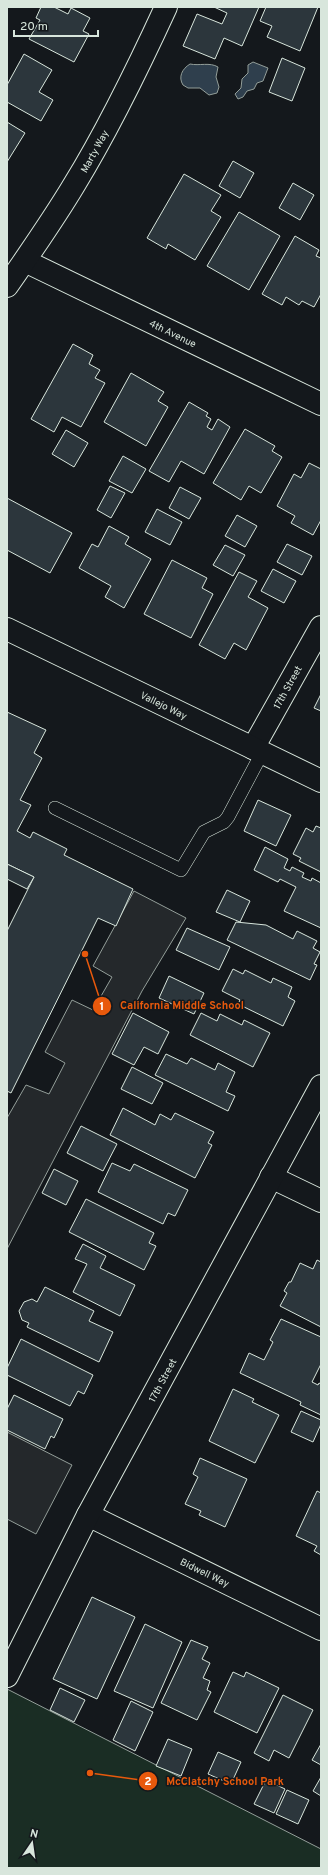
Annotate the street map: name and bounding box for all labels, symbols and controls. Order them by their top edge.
scale bar [14,12,98,38]
text: 20 m [20,19,48,35]
street label: Marty Way [78,128,112,175]
street label: 4th Avenue [147,317,198,351]
street label: 17th Street [271,664,306,712]
street label: Vallejo Way [138,689,189,723]
callout: California Middle School [92,994,252,1017]
text: 1 [100,999,104,1015]
text: California Middle School [120,999,244,1013]
street label: 17th Street [146,1356,180,1405]
street label: Bidwell Way [178,1556,231,1591]
callout: McClatchy School Park [138,1769,292,1792]
text: 2 [144,1774,152,1790]
text: McClatchy School Park [166,1775,284,1789]
north arrow [12,1823,52,1863]
text: N [29,1827,39,1842]

